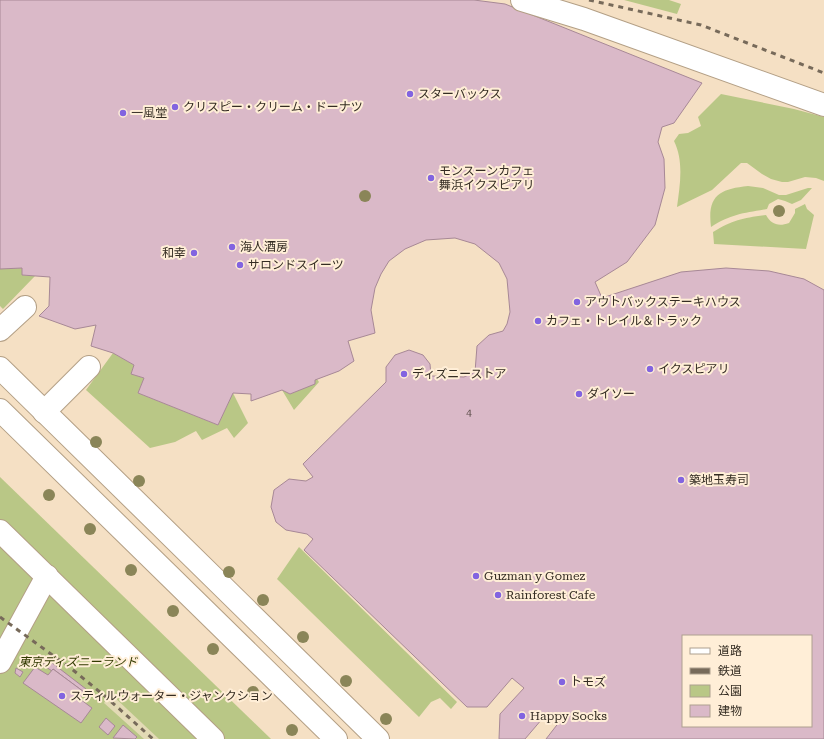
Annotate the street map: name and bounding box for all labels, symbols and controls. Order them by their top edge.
place label: スターバックス [418,87,502,101]
marker: スターバックス [405,89,415,99]
place label: クリスピー・クリーム・ドーナツ [183,100,363,114]
marker: クリスピー・クリーム・ドーナツ [170,102,180,112]
place label: 一風堂 [131,106,167,120]
marker: 一風堂 [118,108,128,118]
place label: モンスーンカフェ 舞浜イクスピアリ [439,164,534,192]
marker: モンスーンカフェ 舞浜イクスピアリ [426,173,436,183]
place label: 海人酒房 [240,240,288,254]
marker: 海人酒房 [227,242,237,252]
place label: 和幸 [162,246,186,260]
marker: 和幸 [189,248,199,258]
place label: サロンドスイーツ [248,258,344,272]
marker: サロンドスイーツ [235,260,245,270]
place label: アウトバックステーキハウス [585,295,741,309]
marker: アウトバックステーキハウス [572,297,582,307]
place label: カフェ・トレイル＆トラック [546,314,702,328]
marker: カフェ・トレイル＆トラック [533,316,543,326]
place label: イクスピアリ [658,362,729,376]
marker: イクスピアリ [645,364,655,374]
place label: ディズニーストア [412,367,507,381]
marker: ディズニーストア [399,369,409,379]
place label: ダイソー [587,387,635,401]
marker: ダイソー [574,389,584,399]
house number: 4 [466,407,472,418]
place label: 築地玉寿司 [689,473,749,487]
marker: 築地玉寿司 [676,475,686,485]
place label: Guzman y Gomez [484,569,586,583]
marker: Guzman y Gomez [471,571,481,581]
place label: Rainforest Cafe [506,588,596,602]
marker: Rainforest Cafe [493,590,503,600]
legend [682,635,812,727]
text: 道路 [718,644,742,658]
park label: 東京ディズニーランド [18,655,139,669]
text: 鉄道 [718,664,742,678]
place label: トモズ [570,675,606,689]
marker: トモズ [557,677,567,687]
text: 公園 [718,684,742,698]
place label: スティルウォーター・ジャンクション [70,689,273,703]
marker: スティルウォーター・ジャンクション [57,691,67,701]
text: 建物 [718,704,742,718]
place label: Happy Socks [530,709,607,723]
marker: Happy Socks [517,711,527,721]

